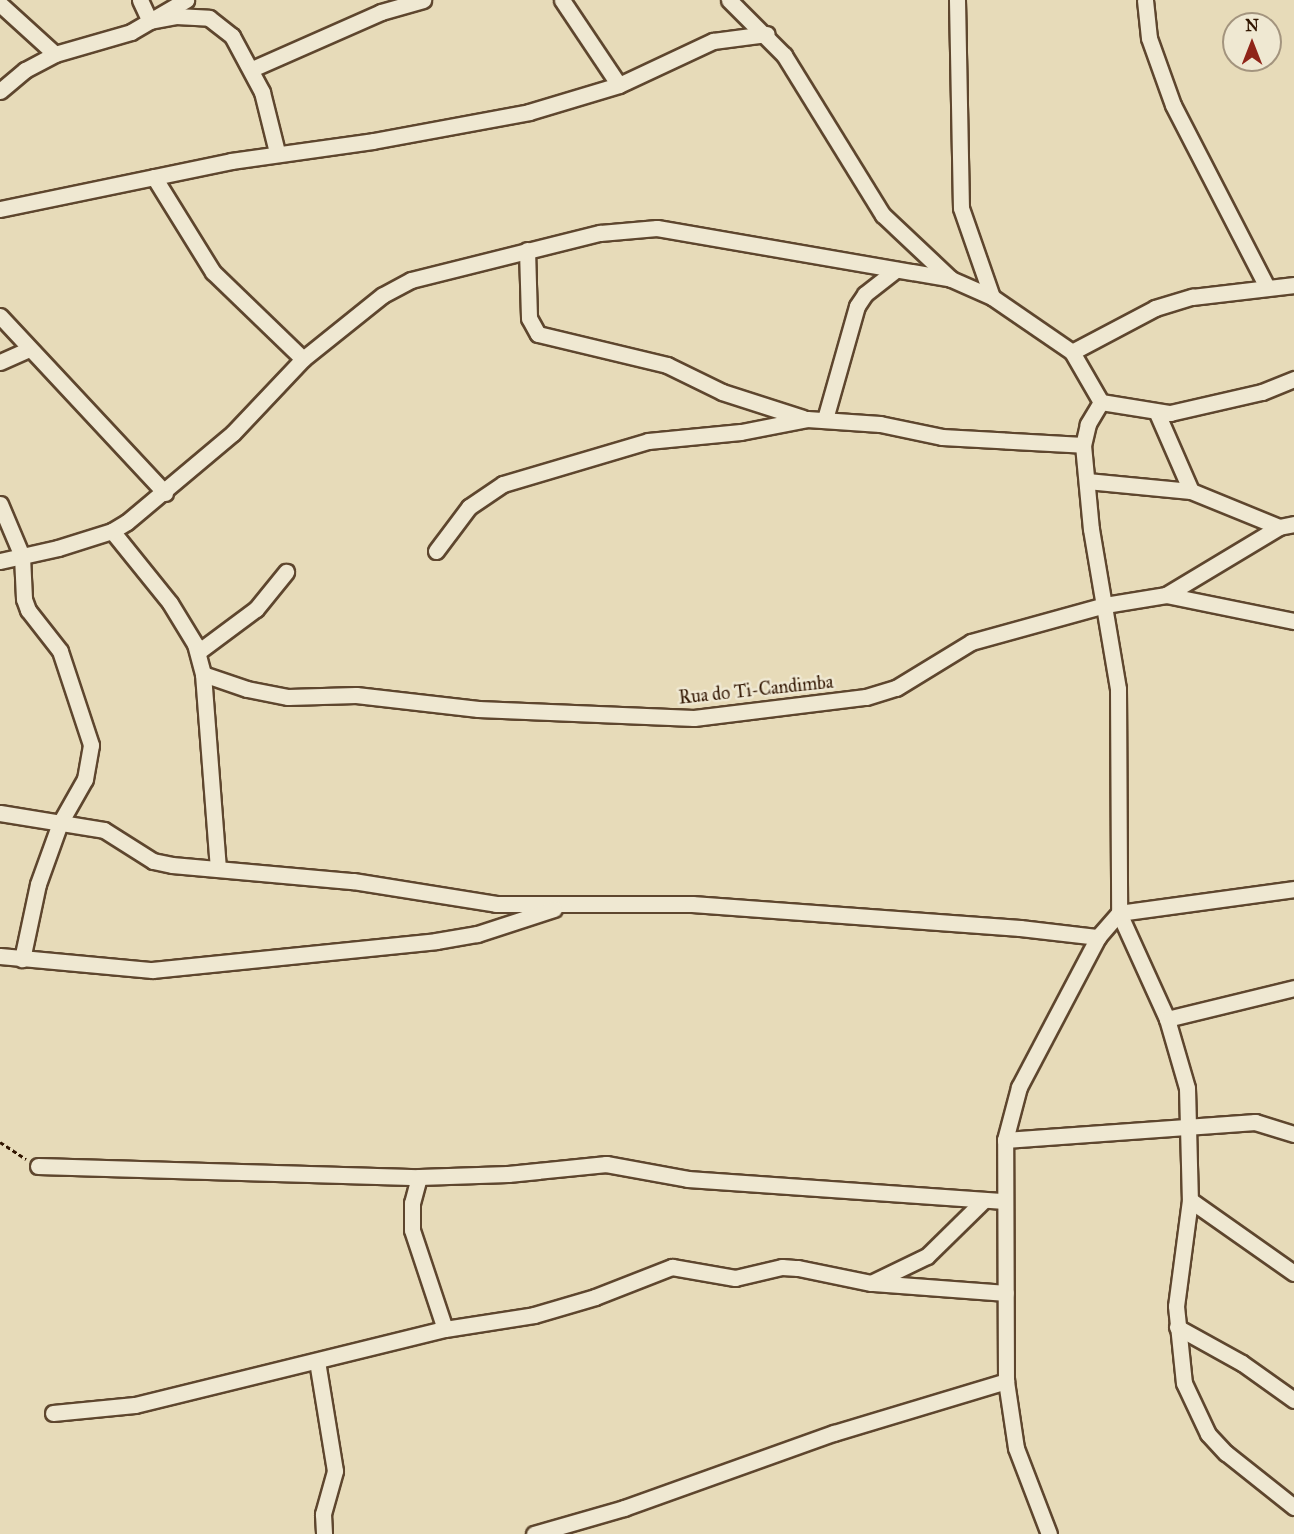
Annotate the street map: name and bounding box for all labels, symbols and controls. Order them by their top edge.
north arrow [1222,12,1282,72]
text: N [1245,16,1259,35]
street label: Rua do Ti-Candimba [678,671,834,709]

